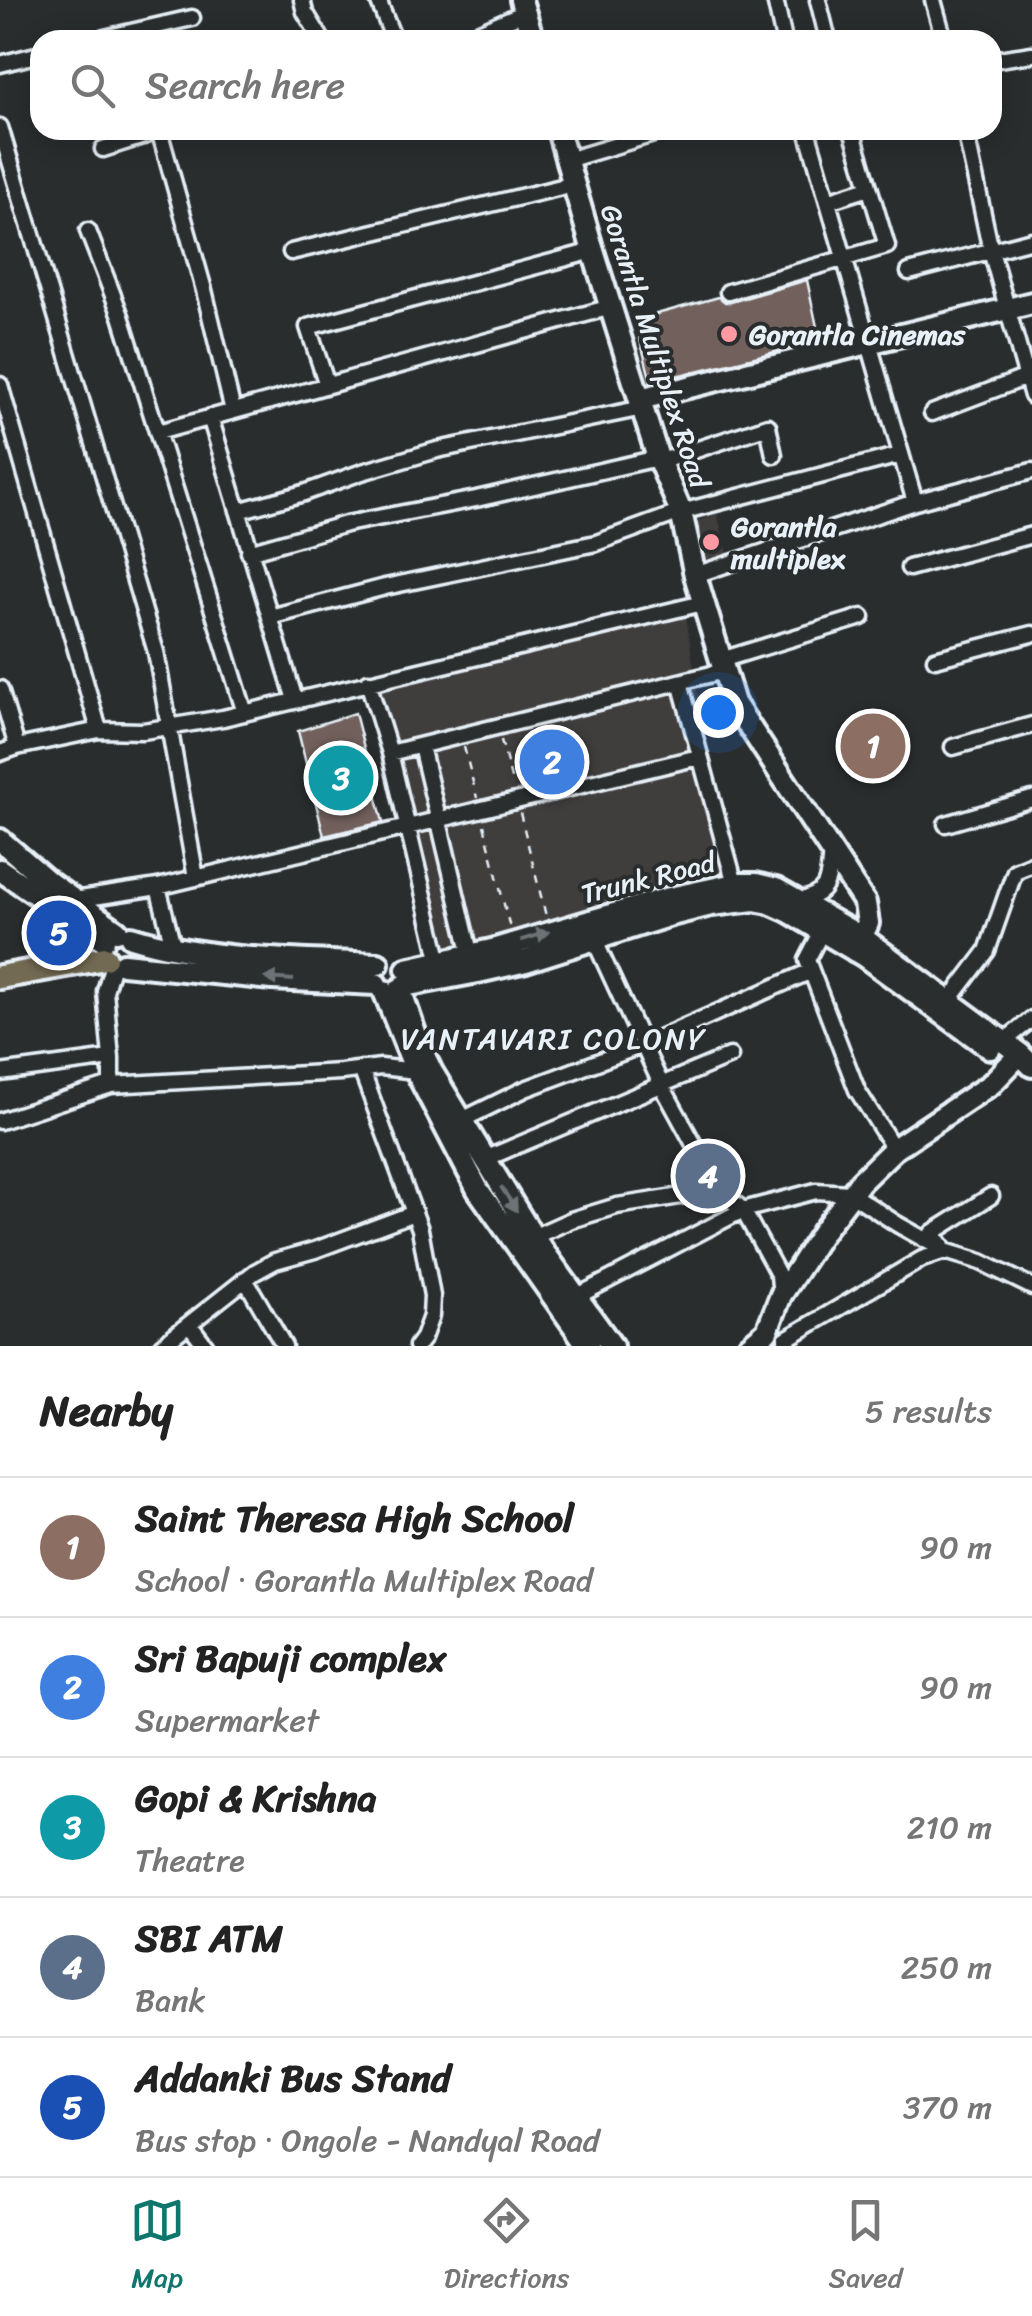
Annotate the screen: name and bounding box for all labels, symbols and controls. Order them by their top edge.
search box [30,30,1002,140]
text: Search here [145,52,345,119]
icon: search [65,58,120,113]
street label: Gorantla Multiplex Road [586,198,725,496]
place label: Gorantla Cinemas [749,310,966,359]
marker: Gorantla Cinemas [718,323,740,345]
place label: Gorantla multiplex [730,502,846,583]
marker: Gorantla multiplex [700,531,722,553]
your location [693,687,744,738]
pin: 1 [840,708,906,784]
pin: 2 [520,724,584,800]
pin: 3 [308,740,374,816]
street label: Trunk Road [576,837,722,918]
pin: 5 [27,896,92,970]
one-way arrow [520,928,551,943]
one-way arrow [263,971,295,987]
district label: VANTAVARI COLONY [401,1012,707,1066]
pin: 4 [676,1138,740,1214]
one-way arrow [499,1185,517,1212]
text: Nearby [40,1374,173,1448]
text: 5 results [865,1383,992,1440]
text: Saint Theresa High School [135,1485,574,1552]
text: 1 [66,1519,79,1576]
text: 90 m [919,1519,992,1576]
text: School · Gorantla Multiplex Road [135,1552,593,1609]
text: Sri Bapuji complex [135,1625,446,1692]
text: 2 [63,1659,82,1716]
text: 90 m [919,1659,992,1716]
text: Supermarket [135,1692,319,1749]
text: Gopi & Krishna [135,1765,377,1832]
text: 3 [64,1799,81,1856]
text: 210 m [907,1799,992,1856]
text: Theatre [135,1832,245,1889]
text: SBI ATM [135,1905,283,1972]
text: 4 [62,1939,83,1996]
text: 250 m [901,1939,992,1996]
text: Bank [135,1972,206,2029]
text: Addanki Bus Stand [135,2045,451,2112]
text: 5 [63,2079,82,2136]
text: 370 m [903,2079,992,2136]
text: Bus stop · Ongole - Nandyal Road [135,2112,600,2169]
tab: Map [130,2193,185,2302]
tab: Directions [444,2193,569,2302]
tab: Saved [829,2193,902,2302]

